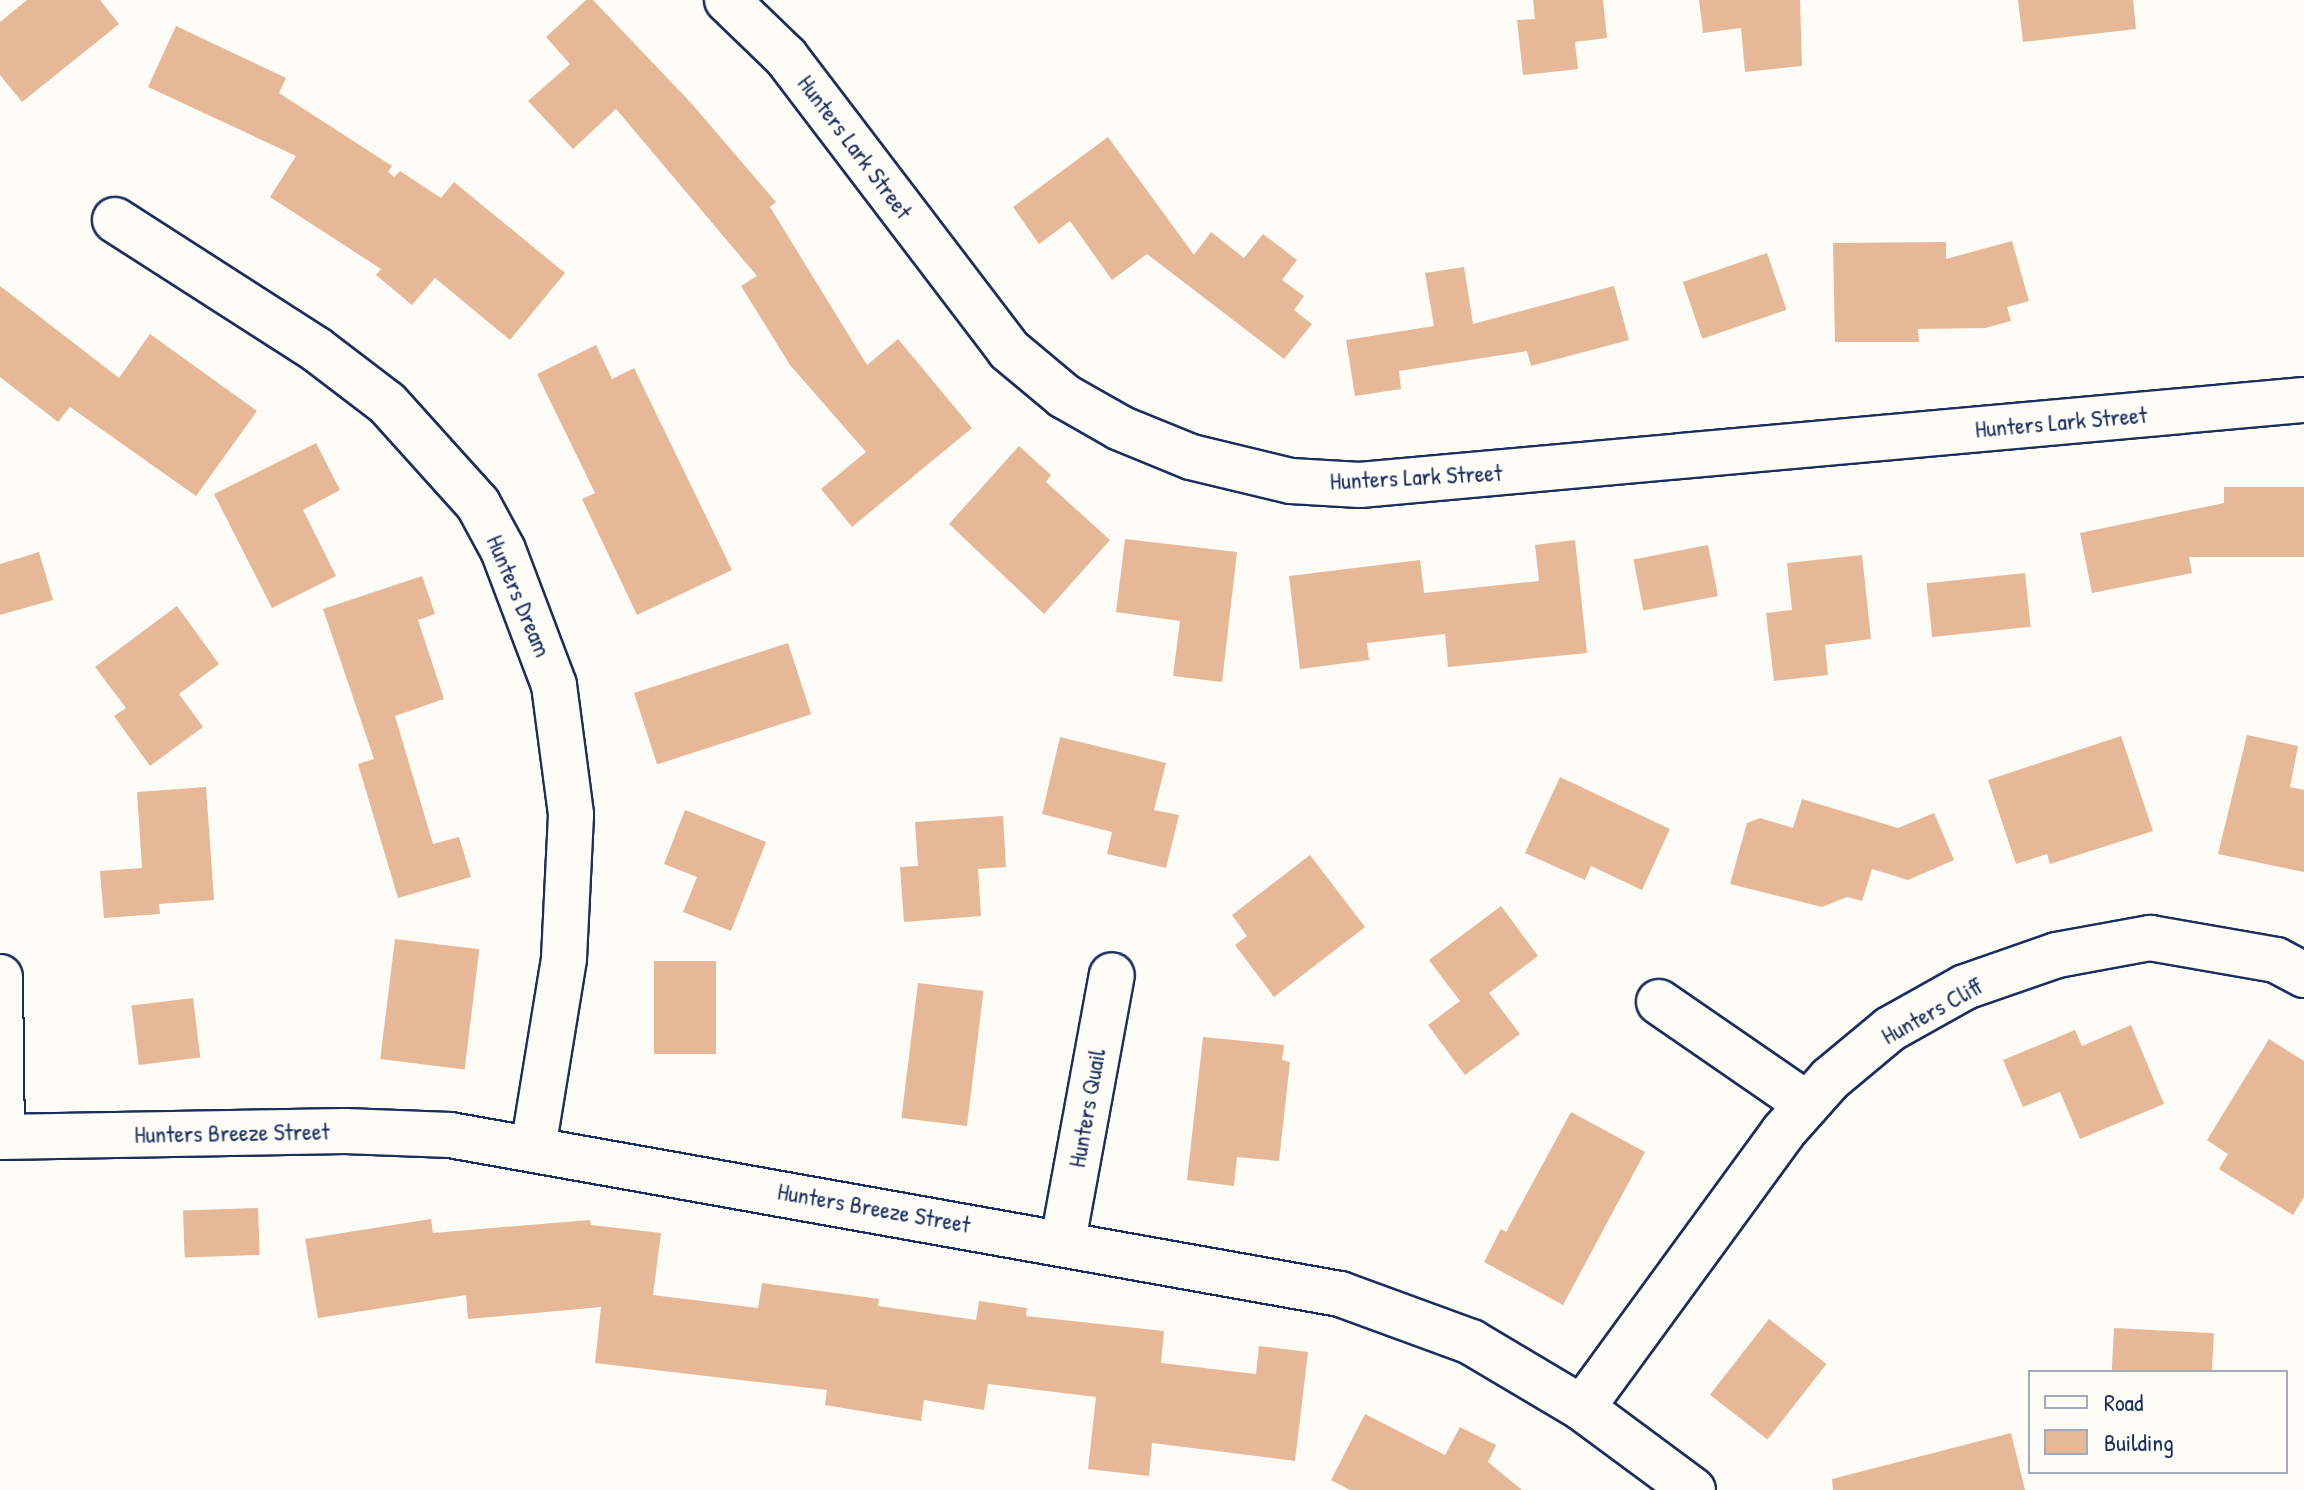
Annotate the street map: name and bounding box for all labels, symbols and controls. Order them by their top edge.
street label: Hunters Lark Street [792,69,918,225]
street label: Hunters Lark Street [1974,400,2148,444]
street label: Hunters Lark Street [1329,458,1503,496]
street label: Hunters Dream [480,531,558,661]
street label: Hunters Cliff [1876,971,1988,1051]
street label: Hunters Quail [1062,1046,1112,1170]
street label: Hunters Breeze Street [134,1117,330,1149]
street label: Hunters Breeze Street [775,1177,973,1239]
legend [2028,1370,2288,1474]
text: Road [2104,1386,2143,1418]
text: Building [2104,1426,2174,1458]

